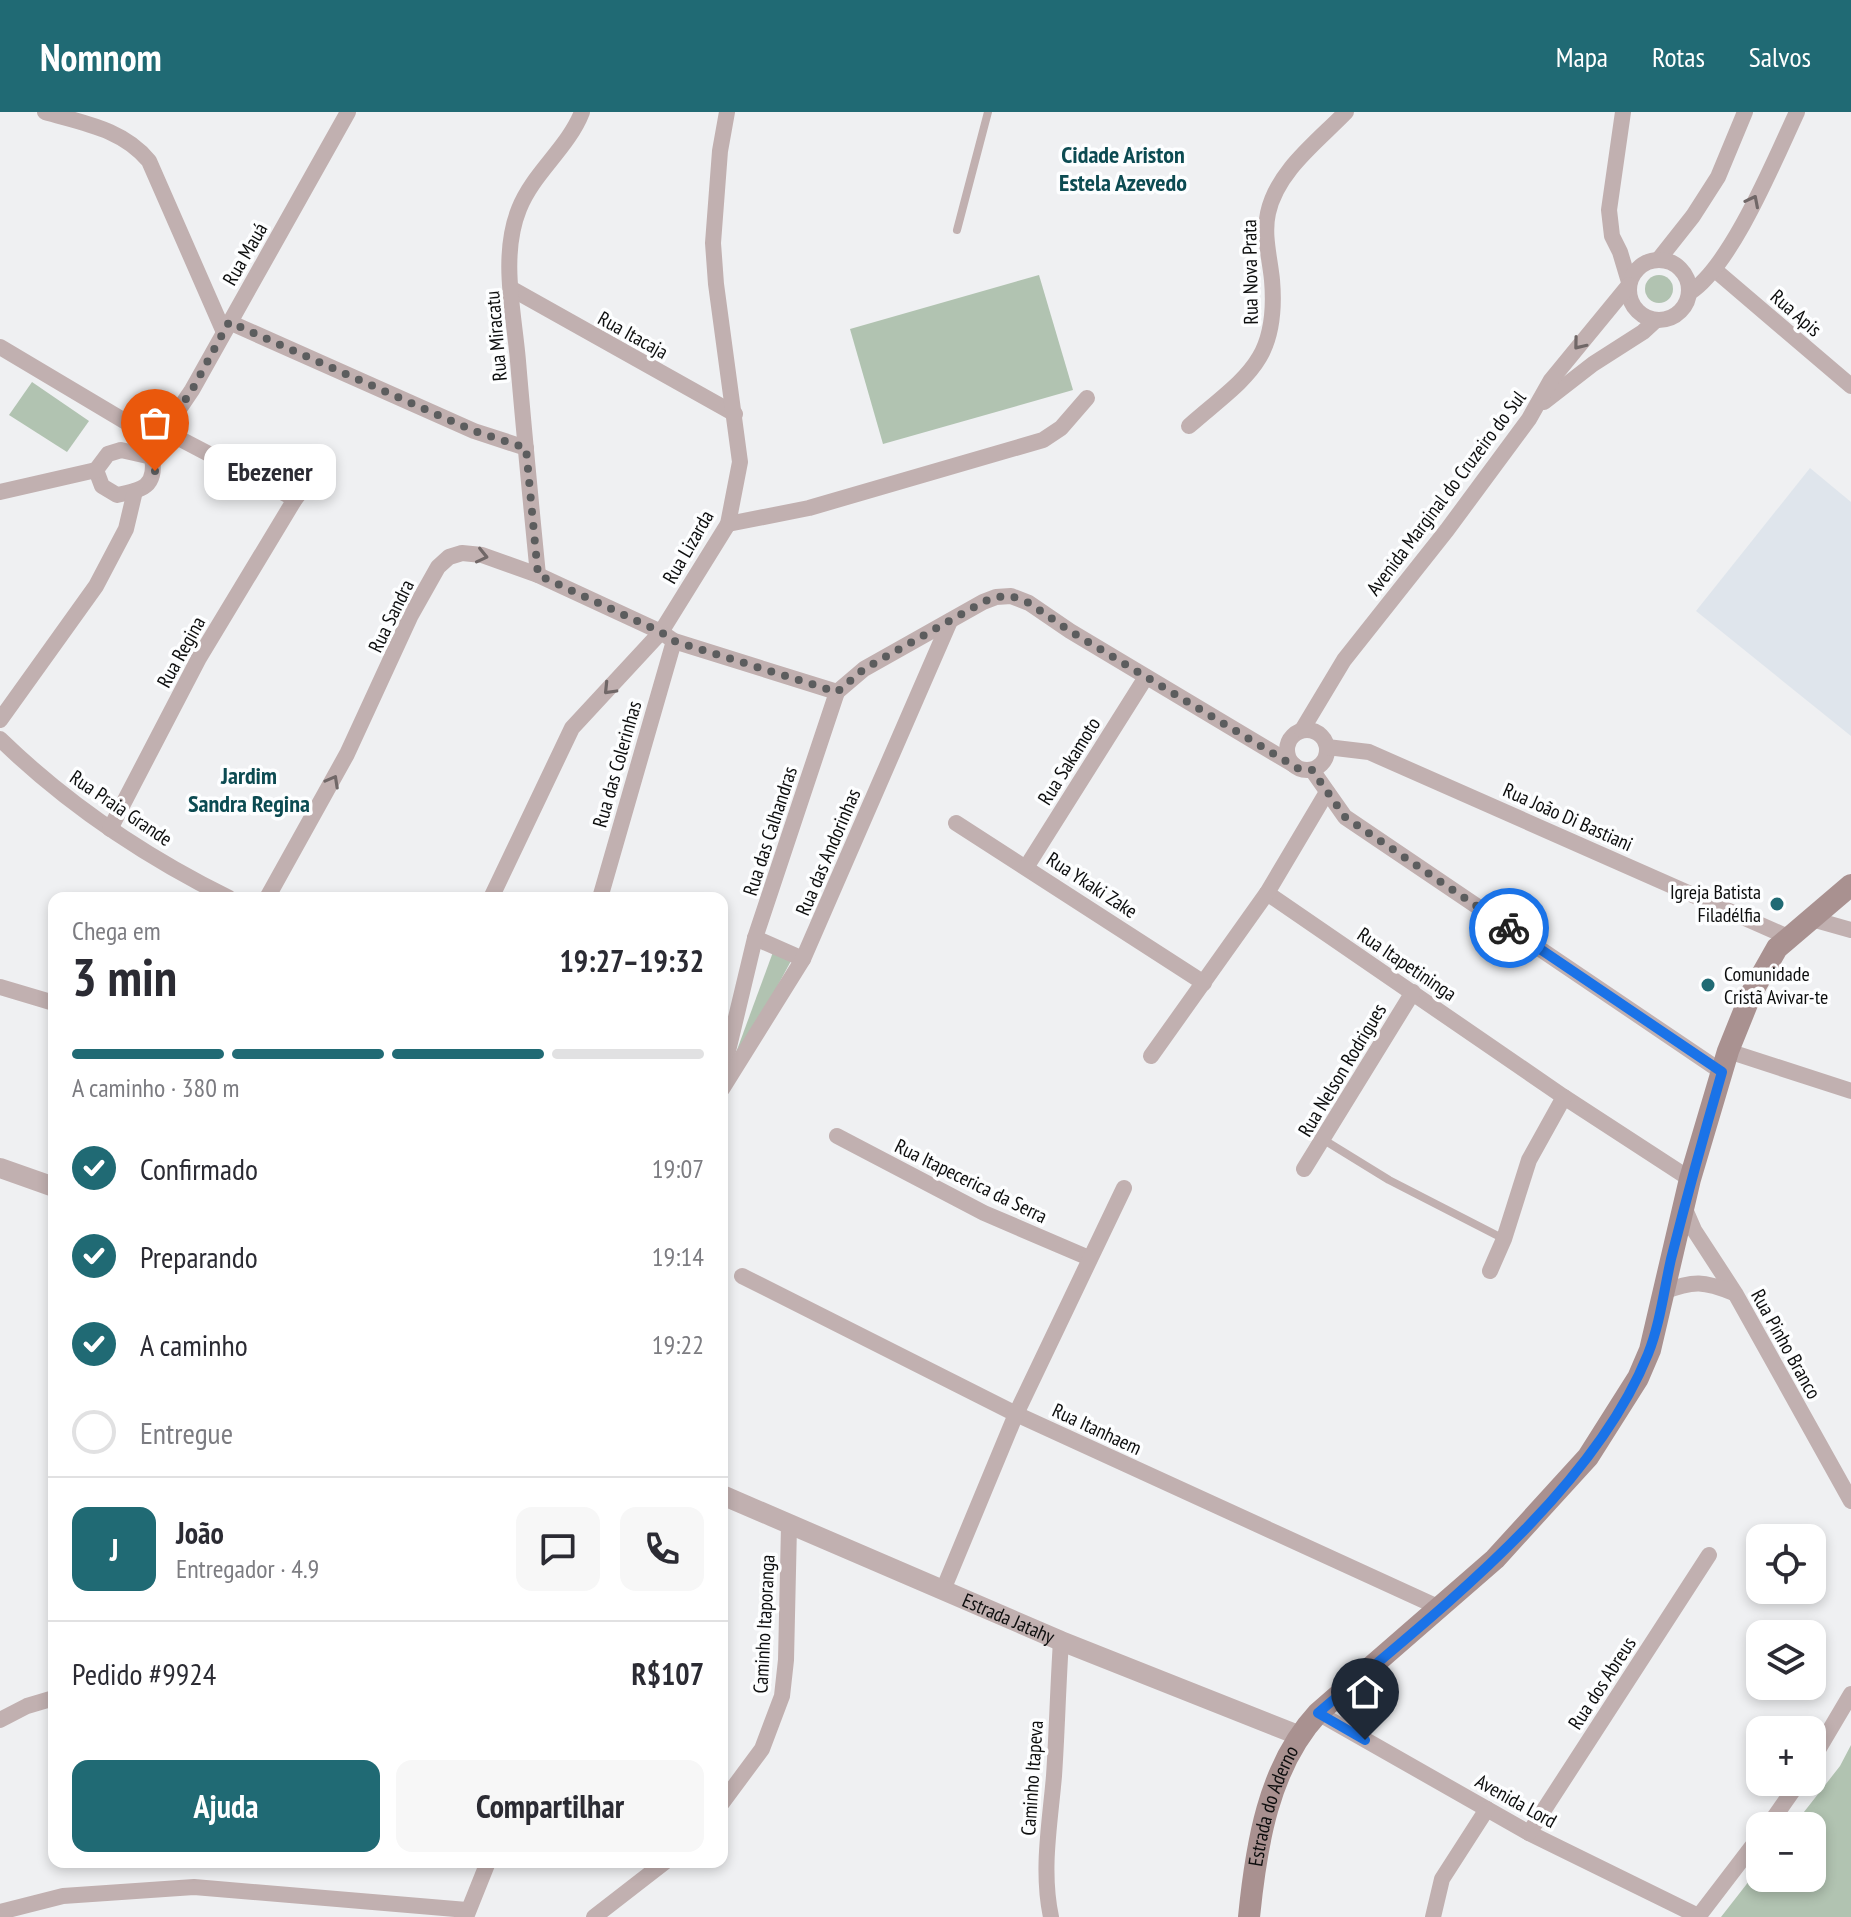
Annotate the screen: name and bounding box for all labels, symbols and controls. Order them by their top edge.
text: Nomnom [40,32,162,81]
text: Mapa [1556,38,1608,75]
text: Rotas [1652,38,1705,75]
text: Salvos [1749,38,1811,75]
district label: Cidade Ariston Estela Azevedo [1059,139,1187,198]
one-way arrow [1743,195,1759,210]
street label: Rua Mauá [217,218,273,290]
street label: Rua Nova Prata [1236,219,1264,325]
street label: Rua Apis [1765,284,1827,342]
street label: Rua Miracatu [479,290,513,382]
street label: Rua Itacaja [593,305,673,365]
one-way arrow [1574,335,1589,349]
street label: Avenida Marginal do Cruzeiro do Sul [1360,385,1532,601]
pin [121,389,189,471]
icon: bag [133,401,177,445]
callout: Ebezener [203,443,335,499]
text: Ebezener [227,455,313,488]
street label: Rua Lizarda [657,506,719,588]
one-way arrow [474,547,488,564]
street label: Rua Sandra [362,575,420,657]
street label: Rua Regina [151,612,211,692]
one-way arrow [603,680,618,694]
street label: Rua das Colerinhas [587,697,648,830]
street label: Rua Sakamoto [1032,712,1106,810]
district label: Jardim Sandra Regina [188,760,310,819]
street label: Rua das Calhandras [737,763,803,899]
street label: Rua Praia Grande [65,764,177,852]
one-way arrow [323,775,338,789]
street label: Rua João Di Bastiani [1499,777,1637,857]
street label: Rua das Andorinhas [790,784,867,919]
street label: Rua Ykaki Zake [1042,846,1142,924]
place label: Igreja Batista Filadélfia [1670,879,1761,928]
courier [1469,888,1549,968]
marker: Igreja Batista Filadélfia [1768,895,1786,913]
icon: bike [1487,906,1531,950]
text: Chega em [72,914,161,947]
street label: Rua Itapetininga [1352,921,1462,1007]
text: 19:27–19:32 [560,941,704,980]
text: 3 min [72,943,177,1010]
place label: Comunidade Cristã Avivar-te [1724,961,1828,1010]
marker: Comunidade Cristã Avivar-te [1699,976,1717,994]
street label: Rua Nelson Rodrigues [1292,998,1392,1141]
text: A caminho · 380 m [72,1071,239,1104]
street label: Rua Itapecerica da Serra [891,1133,1051,1229]
icon: check [72,1146,116,1190]
text: Confirmado [140,1149,258,1188]
text: 19:07 [652,1152,704,1185]
icon: check [72,1234,116,1278]
text: Preparando [140,1237,258,1276]
text: 19:14 [652,1240,704,1273]
street label: Rua Pinho Branco [1745,1285,1827,1403]
icon: check [72,1322,116,1366]
text: A caminho [140,1325,248,1364]
text: 19:22 [652,1328,704,1361]
street label: Rua Itanhaem [1048,1397,1146,1461]
text: Entregue [140,1413,233,1452]
button: chat [516,1507,600,1591]
button: phone [620,1507,704,1591]
text: João [176,1513,224,1552]
map controls [1746,1524,1826,1892]
button: locate [1746,1524,1826,1604]
text: J [110,1530,118,1569]
text: Entregador · 4.9 [176,1552,319,1585]
street label: Caminho Itaporanga [747,1554,781,1694]
street label: Estrada Jatahy [958,1587,1059,1650]
button: layers [1746,1620,1826,1700]
street label: Rua dos Abreus [1562,1631,1642,1734]
text: Pedido #9924 [72,1654,216,1693]
text: R$107 [632,1654,704,1693]
pin [1331,1658,1399,1740]
icon: home [1343,1670,1387,1714]
button: + [1746,1716,1826,1796]
street label: Caminho Itapeva [1015,1720,1049,1836]
street label: Estrada do Aderno [1242,1741,1304,1868]
button: Ajuda [72,1760,380,1852]
button: Compartilhar [396,1760,704,1852]
street label: Avenida Lord [1471,1768,1561,1834]
button: − [1746,1812,1826,1892]

